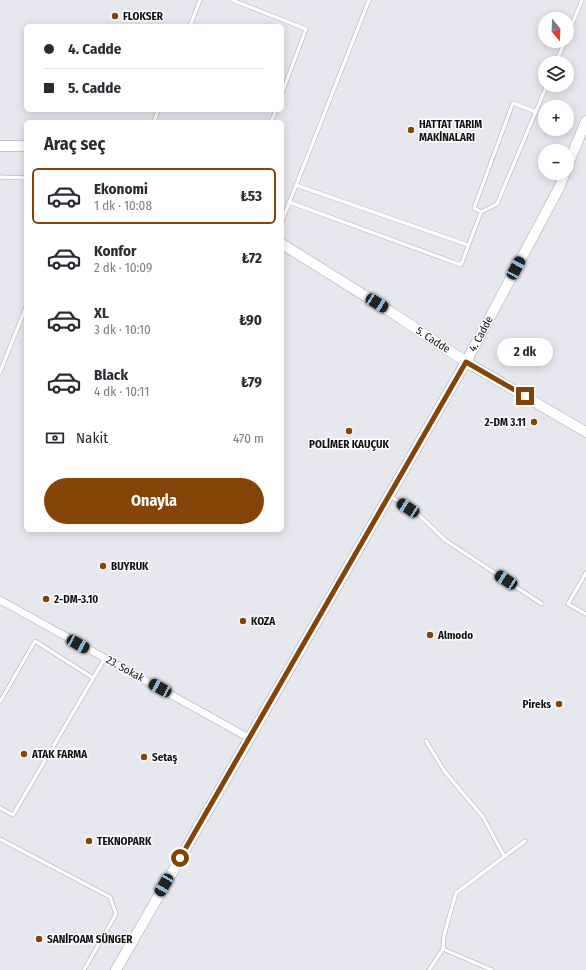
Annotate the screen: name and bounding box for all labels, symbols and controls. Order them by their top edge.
place label: FLOKSER [123,10,164,23]
marker: FLOKSER [110,11,120,21]
north arrow [538,12,574,48]
map controls [538,12,574,180]
text: 4. Cadde [68,40,121,58]
button: layers [538,56,574,92]
text: 5. Cadde [68,79,121,97]
button: + [538,100,574,136]
place label: HATTAT TARIM MAKİNALARI [419,118,482,144]
marker: HATTAT TARIM MAKİNALARI [406,125,416,135]
text: Araç seç [44,133,105,155]
button: − [538,144,574,180]
icon: car [46,178,82,214]
text: Ekonomi [94,180,148,198]
text: ₺53 [240,187,262,205]
text: 1 dk · 10:08 [94,198,152,213]
icon: car [46,240,82,276]
text: Konfor [94,242,137,260]
text: ₺72 [242,249,262,267]
car [505,255,527,281]
text: 2 dk · 10:09 [94,260,152,275]
car [364,292,390,314]
icon: car [46,302,82,338]
text: XL [94,304,109,322]
text: ₺90 [239,311,262,329]
street label: 4. Cadde [466,314,496,354]
text: 3 dk · 10:10 [94,322,151,337]
street label: 5. Cadde [413,324,453,356]
callout: 2 dk [497,338,553,366]
text: 2 dk [514,344,536,359]
icon: car [46,364,82,400]
text: Black [94,366,128,384]
text: ₺79 [241,373,262,391]
text: 4 dk · 10:11 [94,384,149,399]
route end [516,387,534,405]
place label: 2-DM 3.11 [483,416,526,429]
marker: 2-DM 3.11 [529,417,539,427]
marker: POLİMER KAUÇUK [344,426,354,436]
icon: cash [44,427,66,449]
text: Nakit [76,429,108,447]
text: 470 m [233,431,264,446]
place label: POLİMER KAUÇUK [309,438,390,451]
button: Onayla [44,478,264,524]
car [395,496,421,520]
place label: BUYRUK [111,560,149,573]
marker: BUYRUK [98,561,108,571]
car [493,568,519,592]
place label: 2-DM-3.10 [53,593,98,606]
marker: 2-DM-3.10 [41,594,51,604]
place label: KOZA [251,615,276,628]
marker: KOZA [238,616,248,626]
place label: Almodo [437,629,473,642]
marker: Almodo [425,630,435,640]
car [65,633,91,655]
street label: 23. Sokak [104,653,147,685]
car [147,677,173,699]
place label: Pireks [523,698,551,711]
marker: Pireks [554,699,564,709]
place label: ATAK FARMA [31,748,88,761]
marker: ATAK FARMA [19,749,29,759]
place label: Setaş [152,751,177,764]
marker: Setaş [139,752,149,762]
place label: TEKNOPARK [97,835,152,848]
marker: TEKNOPARK [84,836,94,846]
route start [171,849,189,867]
car [153,872,175,898]
place label: SANİFOAM SÜNGER [47,933,133,946]
marker: SANİFOAM SÜNGER [34,934,44,944]

